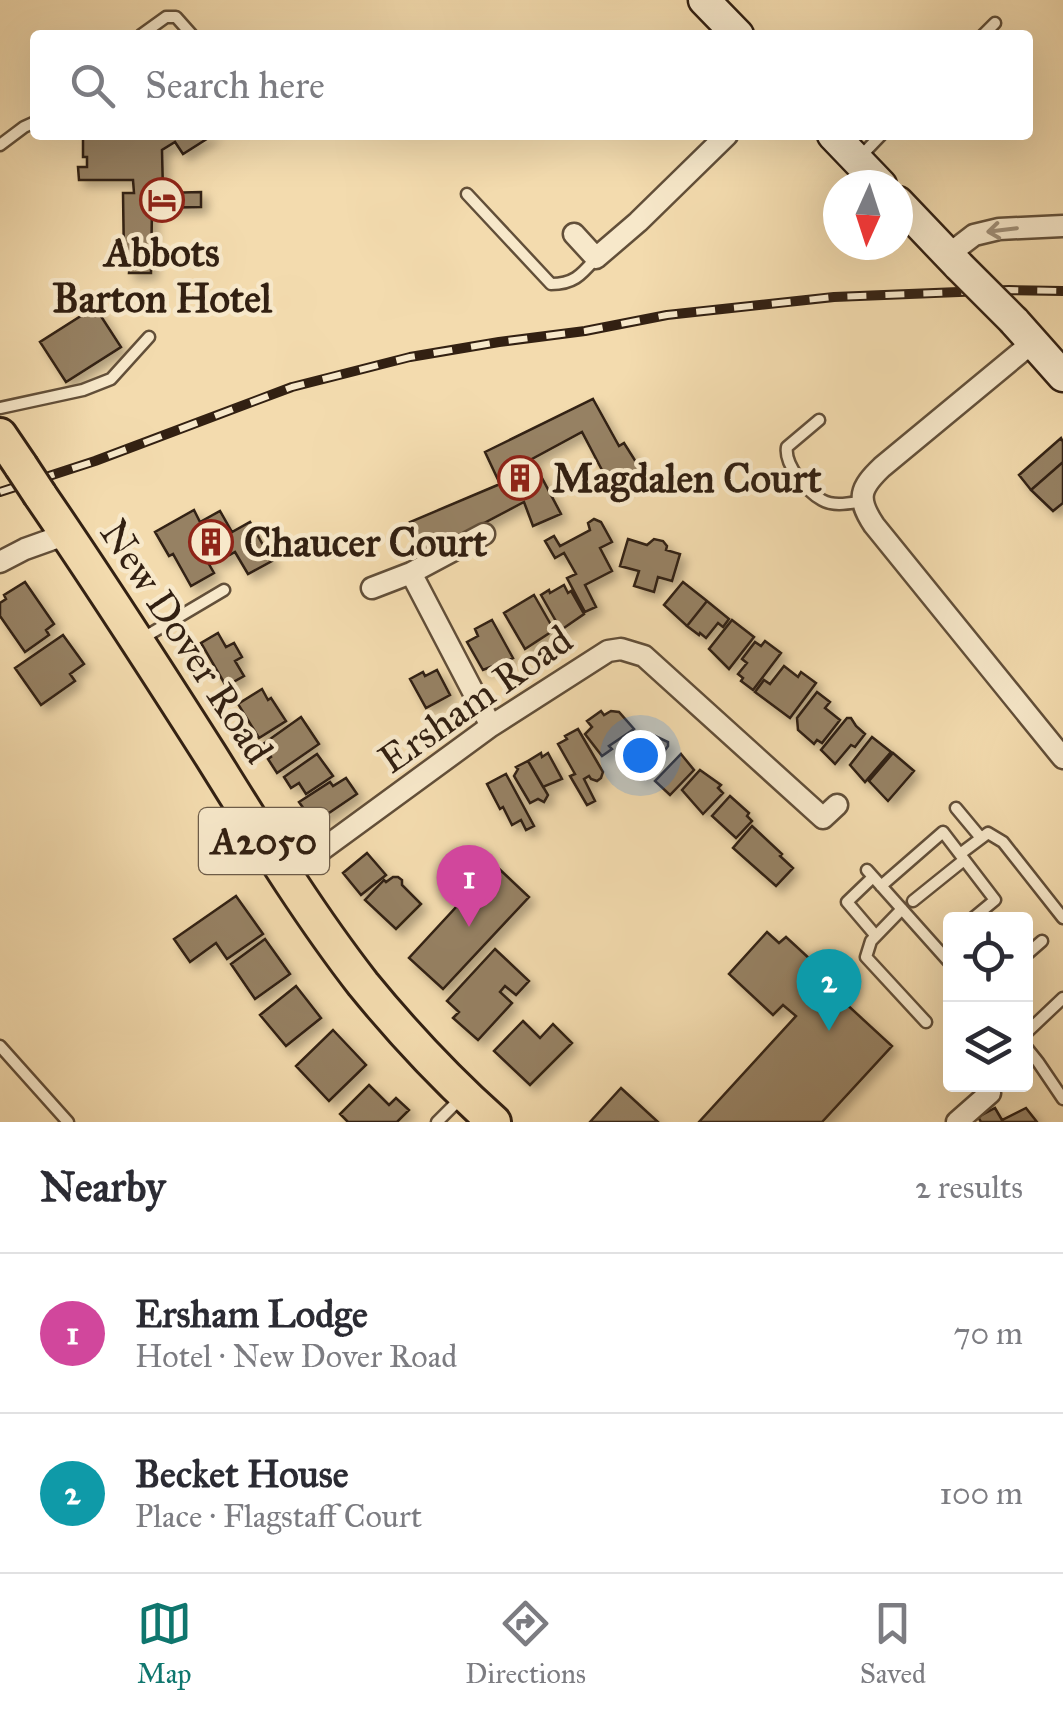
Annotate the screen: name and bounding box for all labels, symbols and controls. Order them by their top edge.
search box [30,30,1033,140]
icon: search [65,58,120,113]
text: Search here [145,62,325,108]
north arrow [823,170,913,260]
hotel icon: Abbots Barton Hotel [139,177,185,223]
one-way arrow [986,221,1019,240]
place label: Abbots Barton Hotel [52,228,273,323]
place label: Magdalen Court [552,454,822,503]
building icon: Magdalen Court [497,455,543,501]
street label: New Dover Road [90,510,284,772]
place label: Chaucer Court [244,518,488,567]
building icon: Chaucer Court [188,519,234,565]
street label: Ersham Road [369,615,581,784]
your location [615,730,666,781]
road number: A2050 [199,808,329,874]
pin: 1 [436,844,502,927]
map controls [943,912,1033,1092]
button: locate [943,912,1033,1002]
pin: 2 [796,948,862,1031]
button: layers [943,1002,1033,1092]
text: Nearby [40,1161,165,1213]
text: 2 results [915,1168,1023,1207]
text: Ersham Lodge [135,1291,368,1337]
text: 1 [66,1314,79,1353]
text: 70 m [954,1314,1023,1353]
text: Hotel · New Dover Road [135,1337,457,1376]
text: Becket House [135,1451,349,1497]
text: 2 [65,1474,80,1513]
text: 100 m [939,1474,1023,1513]
text: Place · Flagstaff Court [135,1497,422,1536]
tab: Map [137,1596,192,1691]
tab: Directions [465,1596,586,1691]
tab: Saved [860,1596,926,1691]

